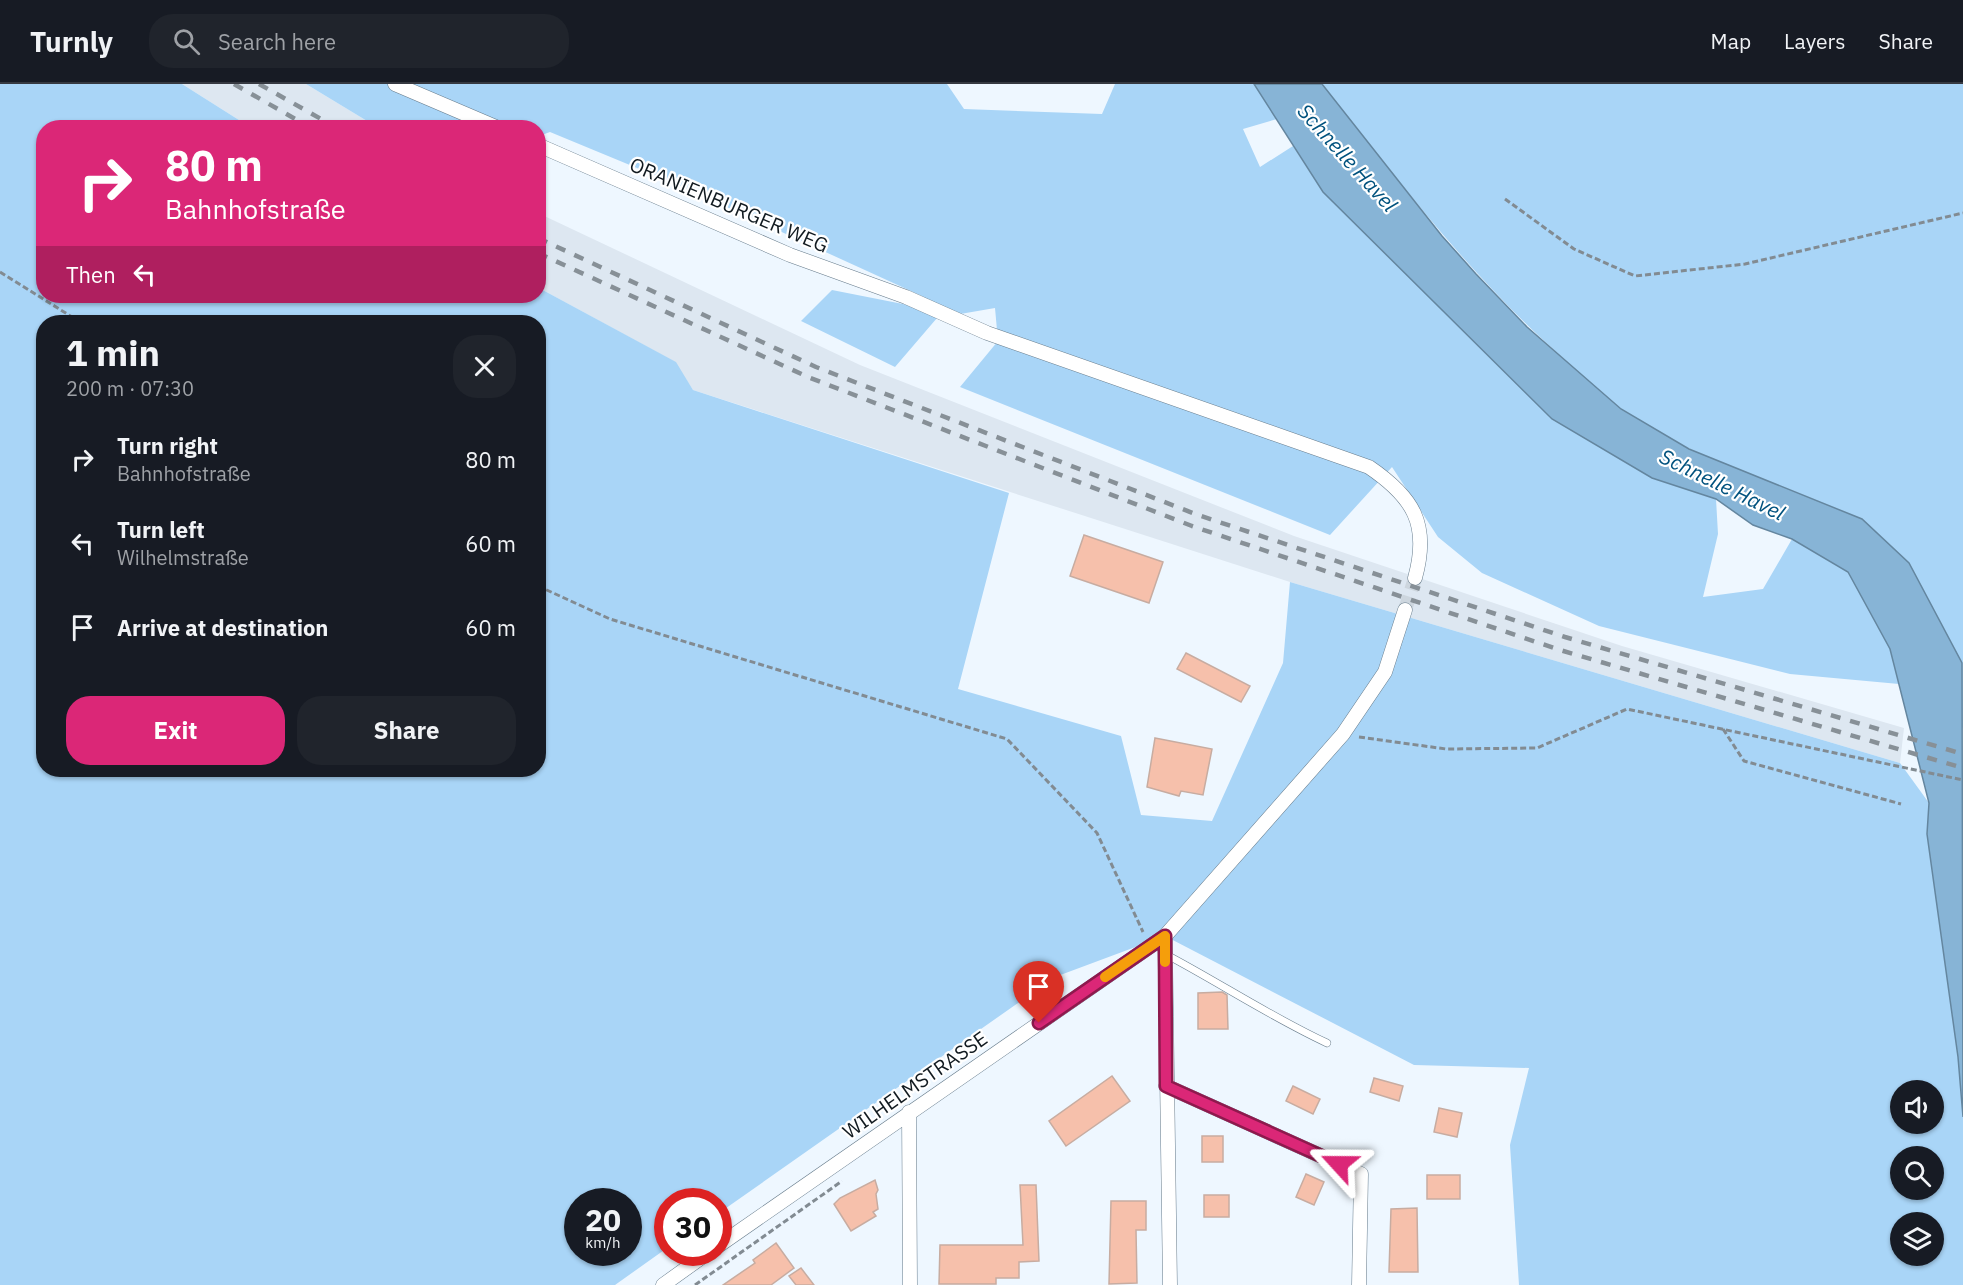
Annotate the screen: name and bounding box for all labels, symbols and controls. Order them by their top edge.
search box [149,14,569,68]
text: Turnly [30,23,113,60]
icon: search [170,25,203,58]
text: Search here [218,27,336,56]
text: Map [1711,27,1751,55]
text: Layers [1784,27,1846,55]
text: Share [1879,27,1933,55]
water label: Schnelle Havel [1292,97,1404,218]
text: 80 m [165,138,263,193]
icon: right [66,144,144,222]
street label: ORANIENBURGER WEG [626,150,833,259]
text: Bahnhofstraße [165,191,346,226]
icon: left [128,258,161,291]
text: Then [66,260,116,289]
text: 1 min [66,329,160,376]
button: close [453,335,516,398]
text: 200 m · 07:30 [66,375,194,402]
text: Turn right [117,431,218,460]
water label: Schnelle Havel [1655,442,1790,527]
icon: right [66,443,99,476]
text: 80 m [465,445,516,474]
text: Bahnhofstraße [117,460,251,487]
text: Turn left [117,515,205,544]
icon: left [66,527,99,560]
text: 60 m [465,529,516,558]
text: Wilhelmstraße [117,544,249,571]
icon: arrive [66,611,99,644]
text: Arrive at destination [117,613,328,642]
text: 60 m [465,613,516,642]
button: Exit [66,696,285,765]
button: Share [297,696,516,765]
pin [1013,961,1064,1023]
icon: arrive [1022,970,1055,1003]
street label: WILHELMSTRASSE [837,1024,993,1145]
map controls [1890,1080,1944,1266]
button: sound [1890,1080,1944,1134]
position arrow [1307,1132,1371,1196]
button: search [1890,1146,1944,1200]
speed limit sign: 30 [654,1188,732,1266]
text: 20 [585,1200,621,1239]
button: layers [1890,1212,1944,1266]
text: km/h [585,1233,621,1252]

